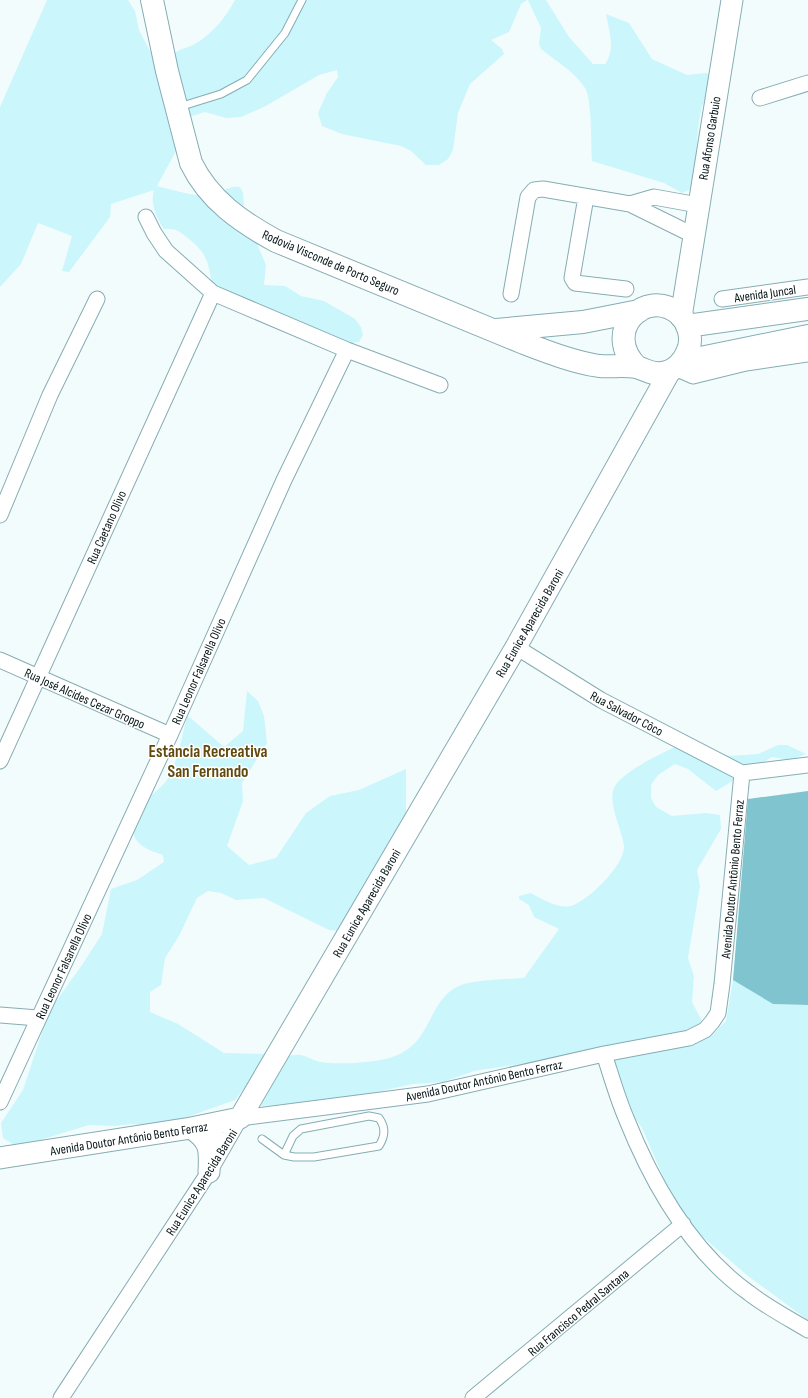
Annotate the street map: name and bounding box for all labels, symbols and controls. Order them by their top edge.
street label: Rua Afonso Garbuio [695,95,724,181]
street label: Rodovia Visconde de Porto Seguro [260,227,402,299]
street label: Avenida Juncal [732,282,797,306]
street label: Rua Caetano Olivo [84,488,130,567]
street label: Rua Eunice Aparecida Baroni [492,566,567,681]
street label: Rua Leonor Falsarella Olivo [168,616,230,727]
street label: Rua José Alcides Cezar Groppo [22,665,147,733]
street label: Rua Salvador Côco [587,688,666,740]
district label: Estância Recreativa San Fernando [149,742,268,782]
street label: Avenida Doutor Antônio Bento Ferraz [718,799,748,960]
street label: Rua Eunice Aparecida Baroni [329,846,404,961]
street label: Rua Leonor Falsarella Olivo [32,911,95,1022]
street label: Avenida Doutor Antônio Bento Ferraz [404,1057,564,1106]
street label: Avenida Doutor Antônio Bento Ferraz [48,1119,209,1160]
street label: Rua Eunice Aparecida Baroni [163,1126,241,1239]
street label: Rua Francisco Pedral Santana [525,1266,633,1360]

